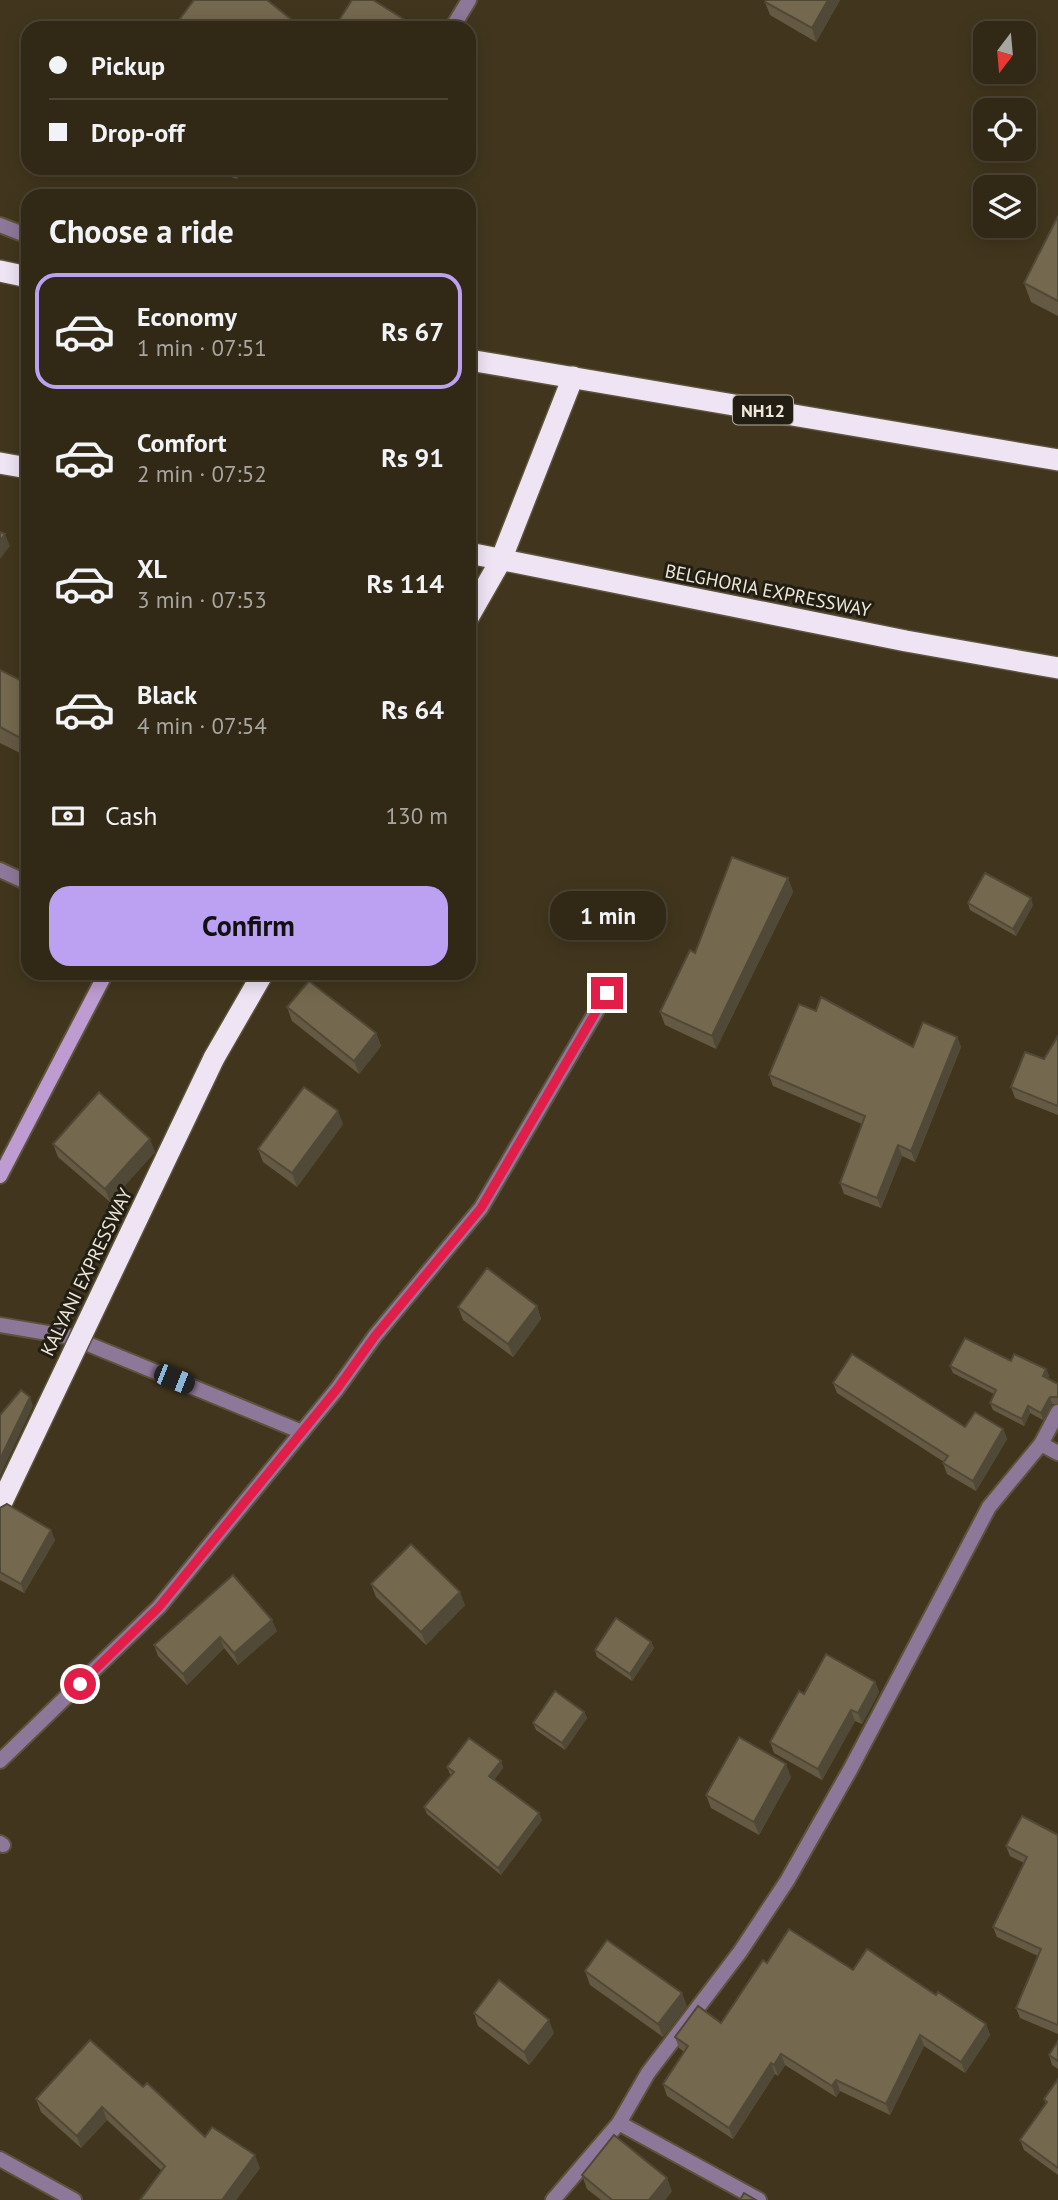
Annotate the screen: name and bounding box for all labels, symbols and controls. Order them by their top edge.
north arrow [973,21,1036,84]
map controls [973,21,1036,238]
text: Pickup [91,49,165,82]
button: locate [973,98,1036,161]
text: Drop-off [91,116,185,149]
button: layers [973,175,1036,238]
text: Choose a ride [49,210,234,252]
icon: car [53,300,116,363]
text: Economy [137,300,237,333]
text: Rs 67 [381,315,444,348]
text: 1 min · 07:51 [137,333,267,362]
road number: NH12 [733,396,793,424]
icon: car [53,426,116,489]
text: Comfort [137,426,227,459]
text: Rs 91 [381,441,444,474]
text: 2 min · 07:52 [137,459,267,488]
icon: car [53,552,116,615]
text: XL [137,552,167,585]
street label: BELGHORIA EXPRESSWAY [663,558,873,622]
text: Rs 114 [367,567,444,600]
text: 3 min · 07:53 [137,585,267,614]
icon: car [53,678,116,741]
text: Black [137,678,197,711]
text: Rs 64 [381,693,444,726]
text: 4 min · 07:54 [137,711,267,740]
icon: cash [49,797,87,835]
text: Cash [105,799,157,832]
text: 130 m [386,801,448,830]
button: Confirm [49,886,448,966]
callout: 1 min [549,892,665,940]
text: 1 min [580,901,636,930]
route end [591,977,623,1009]
street label: KALYANI EXPRESSWAY [35,1184,137,1360]
car [151,1361,198,1397]
route start [64,1668,96,1700]

